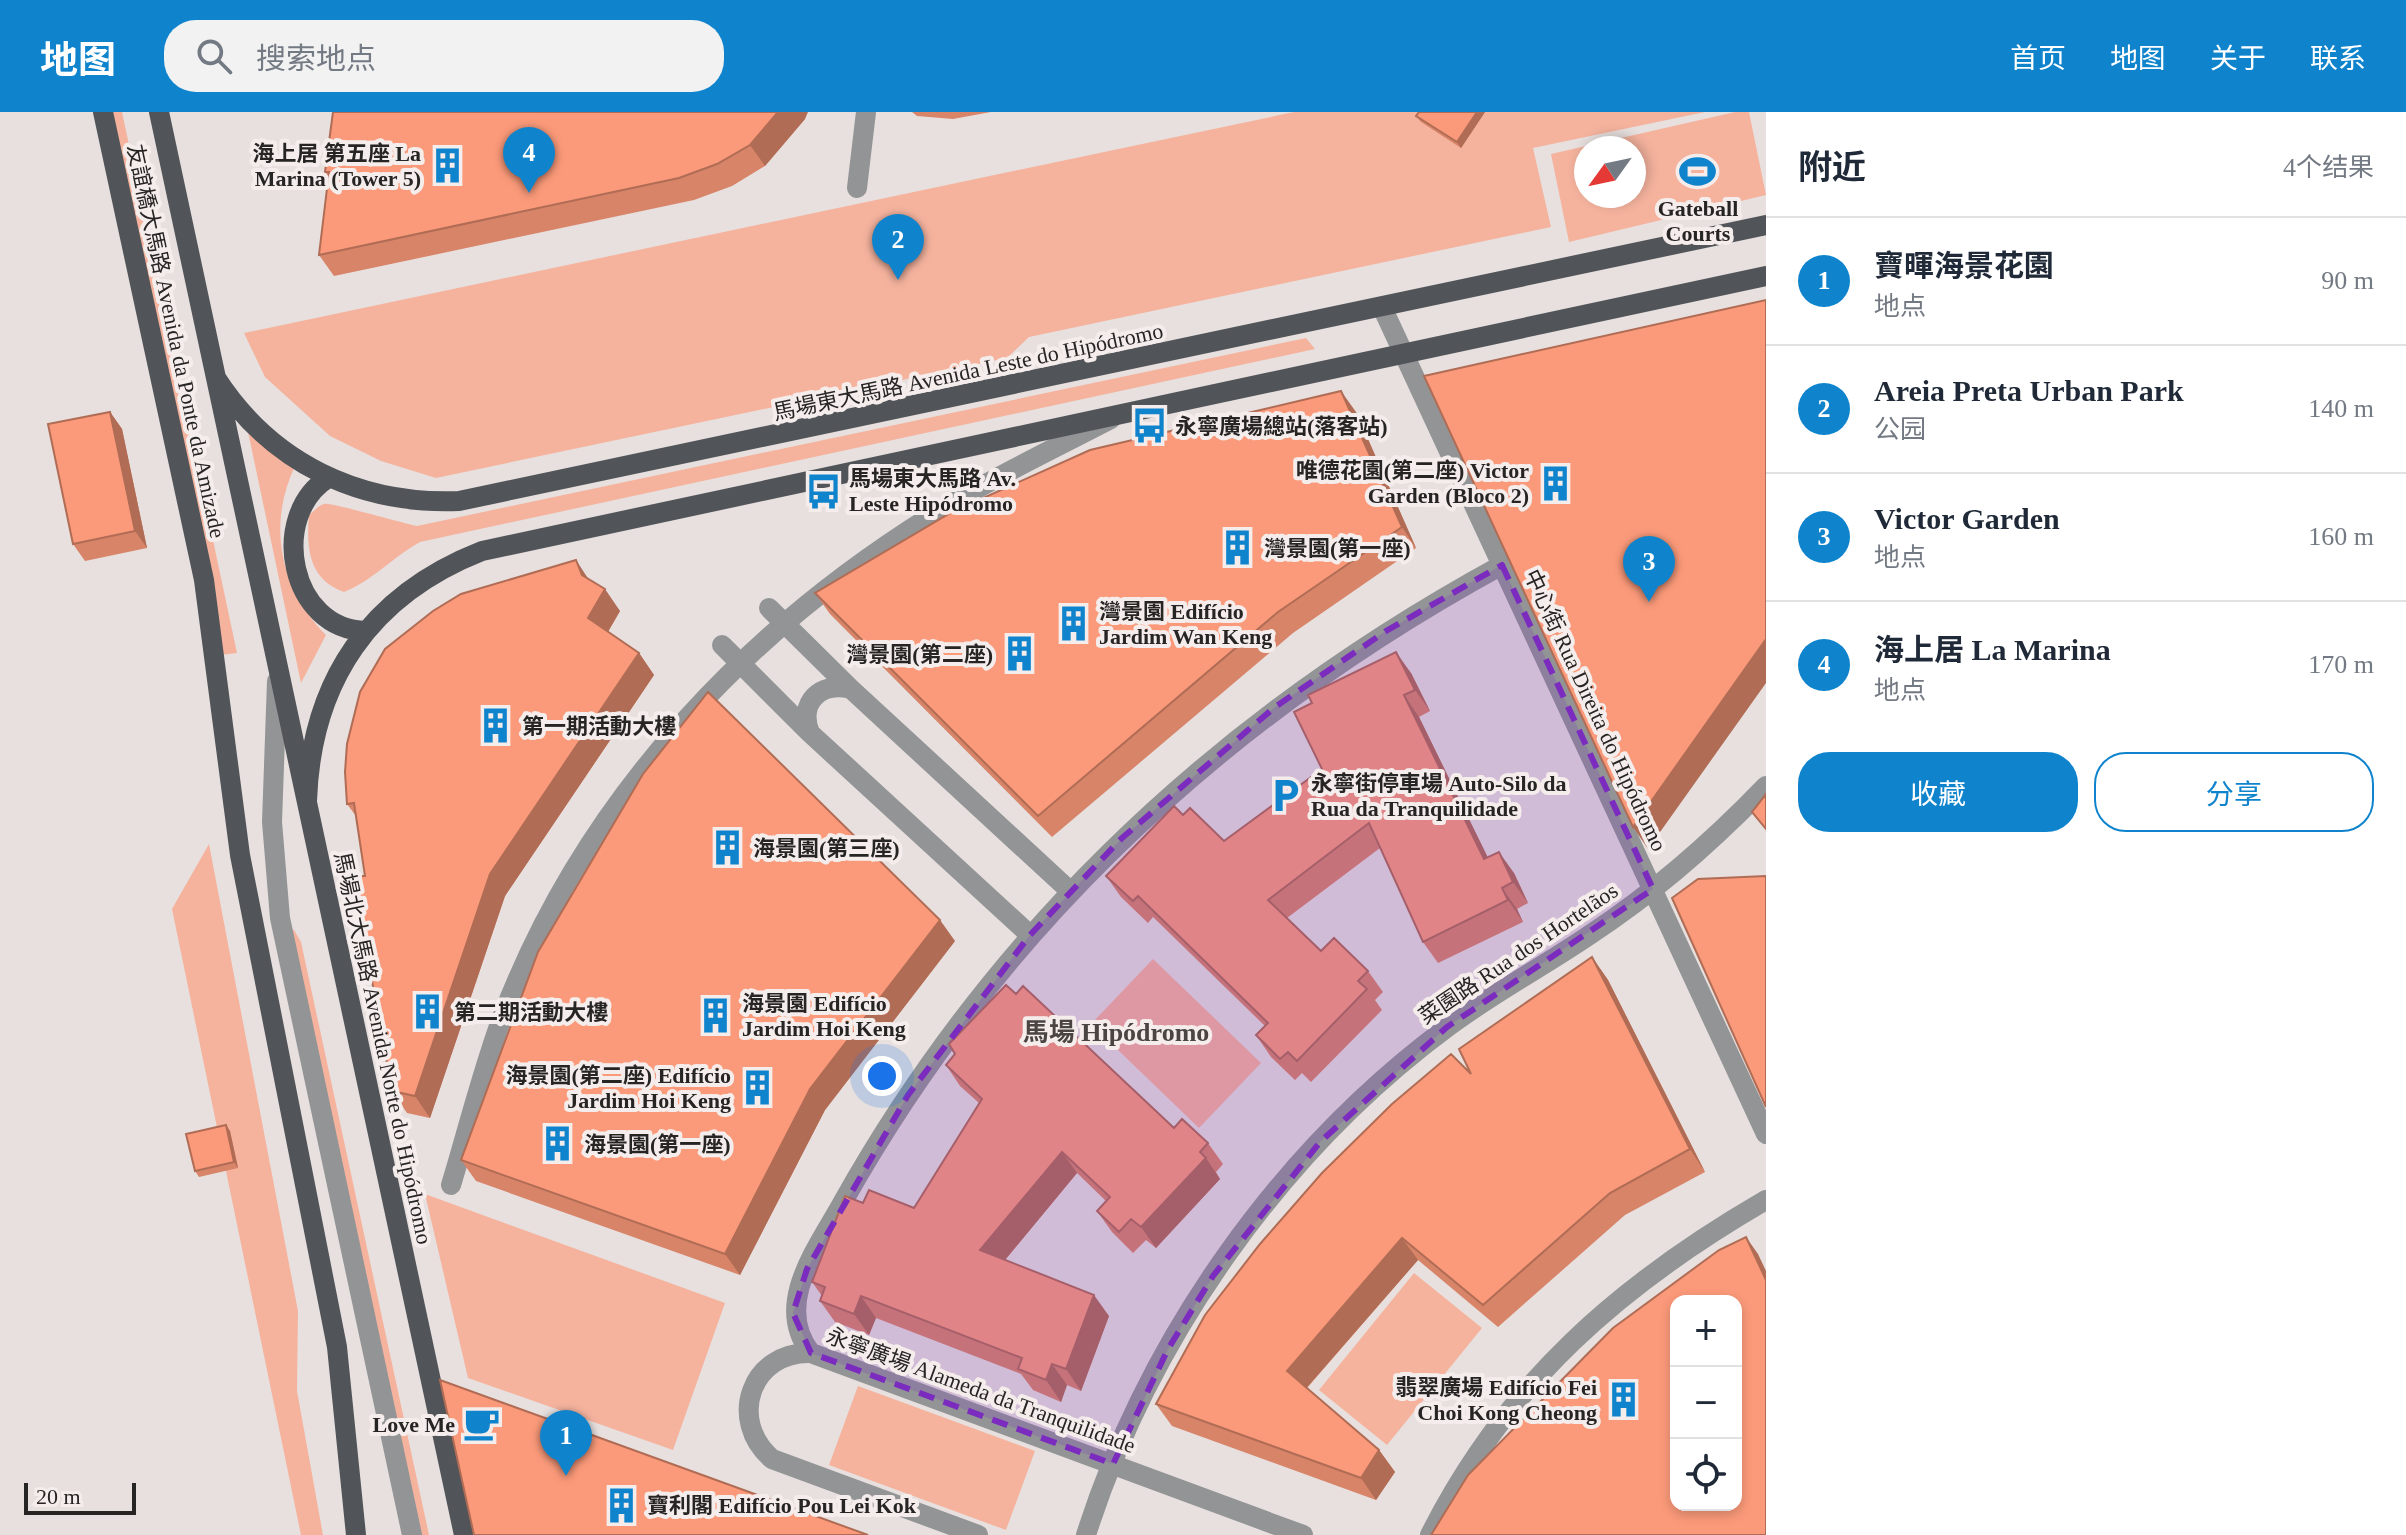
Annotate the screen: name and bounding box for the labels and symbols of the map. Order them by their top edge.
pin: 4 [503,127,555,193]
north arrow [1574,136,1646,208]
place label: 海上居 第五座 La Marina (Tower 5) [252,141,421,191]
street label: 友誼橋大馬路 Avenida da Ponte da Amizade [122,142,231,540]
building icon: 海上居 第五座 La Marina (Tower 5) [428,147,466,185]
sports icon: Gateball Courts [1679,153,1717,191]
place label: Gateball Courts [1658,196,1738,246]
pin: 2 [872,214,924,280]
street label: 馬場東大馬路 Avenida Leste do Hipódromo [771,318,1165,425]
bus stop icon: 永寧廣場總站(落客站) [1130,407,1168,445]
place label: 永寧廣場總站(落客站) [1175,414,1388,439]
place label: 唯德花園(第二座) Victor Garden (Bloco 2) [1296,458,1529,508]
building icon: 唯德花園(第二座) Victor Garden (Bloco 2) [1536,464,1574,502]
place label: 馬場東大馬路 Av. Leste Hipódromo [849,466,1016,516]
bus stop icon: 馬場東大馬路 Av. Leste Hipódromo [804,472,842,510]
building icon: 灣景園(第一座) [1219,529,1257,567]
place label: 灣景園(第一座) [1264,536,1411,561]
pin: 3 [1623,536,1675,602]
street label: 中心街 Rua Direita do Hipódromo [1519,565,1672,855]
place label: 灣景園 Edifício Jardim Wan Keng [1099,599,1272,649]
building icon: 灣景園 Edifício Jardim Wan Keng [1054,605,1092,643]
building icon: 灣景園(第二座) [1000,635,1038,673]
place label: 灣景園(第二座) [846,642,993,667]
building icon: 第一期活動大樓 [477,707,515,745]
place label: 第一期活動大樓 [522,714,676,739]
place label: 永寧街停車場 Auto-Silo da Rua da Tranquilidade [1311,771,1566,821]
parking icon: 永寧街停車場 Auto-Silo da Rua da Tranquilidade [1266,777,1304,815]
building icon: 海景園(第三座) [708,829,746,867]
place label: 海景園(第三座) [753,836,900,861]
street label: 馬場北大馬路 Avenida Norte do Hipódromo [330,850,437,1247]
street label: 菜園路 Rua dos Hortelãos [1414,878,1622,1029]
place label: 海景園 Edifício Jardim Hoi Keng [742,991,906,1041]
building icon: 第二期活動大樓 [409,993,447,1031]
building icon: 海景園 Edifício Jardim Hoi Keng [697,997,735,1035]
place label: 第二期活動大樓 [454,1000,608,1025]
district label: 馬場 Hipódromo [1023,1018,1209,1047]
your location [862,1056,902,1096]
place label: 海景園(第二座) Edifício Jardim Hoi Keng [506,1063,731,1113]
building icon: 海景園(第二座) Edifício Jardim Hoi Keng [738,1069,776,1107]
building icon: 海景園(第一座) [539,1125,577,1163]
place label: 海景園(第一座) [584,1132,731,1157]
street label: 永寧廣場 Alameda da Tranquilidade [823,1323,1139,1458]
place label: 翡翠廣場 Edifício Fei Choi Kong Cheong [1395,1375,1597,1425]
building icon: 翡翠廣場 Edifício Fei Choi Kong Cheong [1604,1381,1642,1419]
cafe icon: Love Me [462,1405,500,1443]
pin: 1 [540,1410,592,1476]
place label: Love Me [373,1412,455,1437]
scale bar [24,1479,136,1515]
building icon: 寶利閣 Edifício Pou Lei Kok [602,1486,640,1524]
place label: 寶利閣 Edifício Pou Lei Kok [647,1493,917,1518]

